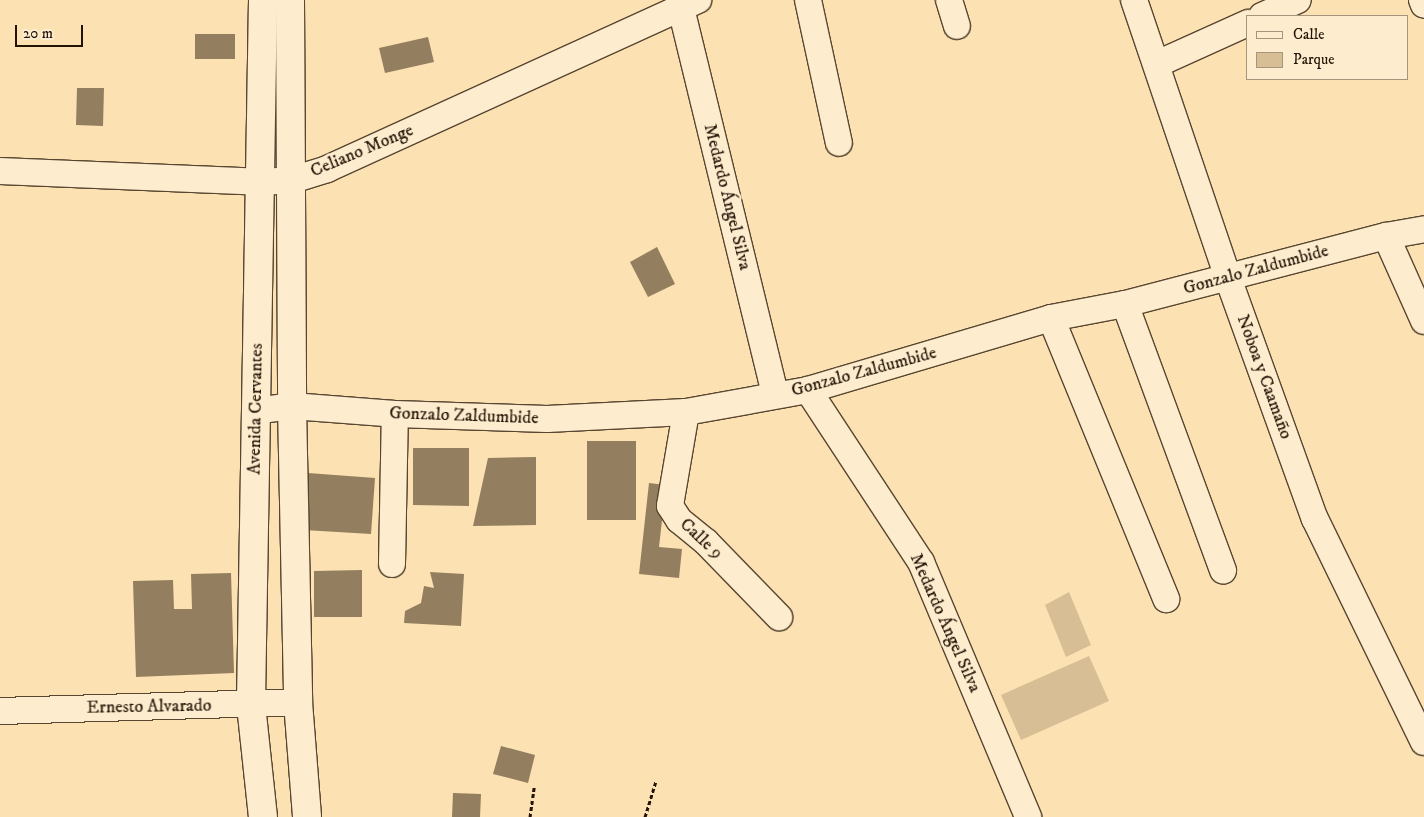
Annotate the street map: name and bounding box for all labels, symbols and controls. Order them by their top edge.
scale bar [18,15,85,47]
legend [1246,15,1409,80]
text: 20 m [23,24,53,43]
text: Calle [1293,25,1325,44]
text: Parque [1293,50,1334,69]
street label: Celiano Monge [307,120,417,182]
street label: Medardo Ángel Silva [698,122,756,272]
street label: Gonzalo Zaldumbide [1181,240,1331,300]
street label: Noboa y Caamaño [1231,312,1297,442]
street label: Gonzalo Zaldumbide [789,342,939,402]
street label: Avenida Cervantes [244,343,268,475]
street label: Gonzalo Zaldumbide [389,403,539,429]
street label: Calle 9 [675,514,727,564]
street label: Medardo Ángel Silva [905,550,985,696]
street label: Ernesto Alvarado [86,695,212,719]

